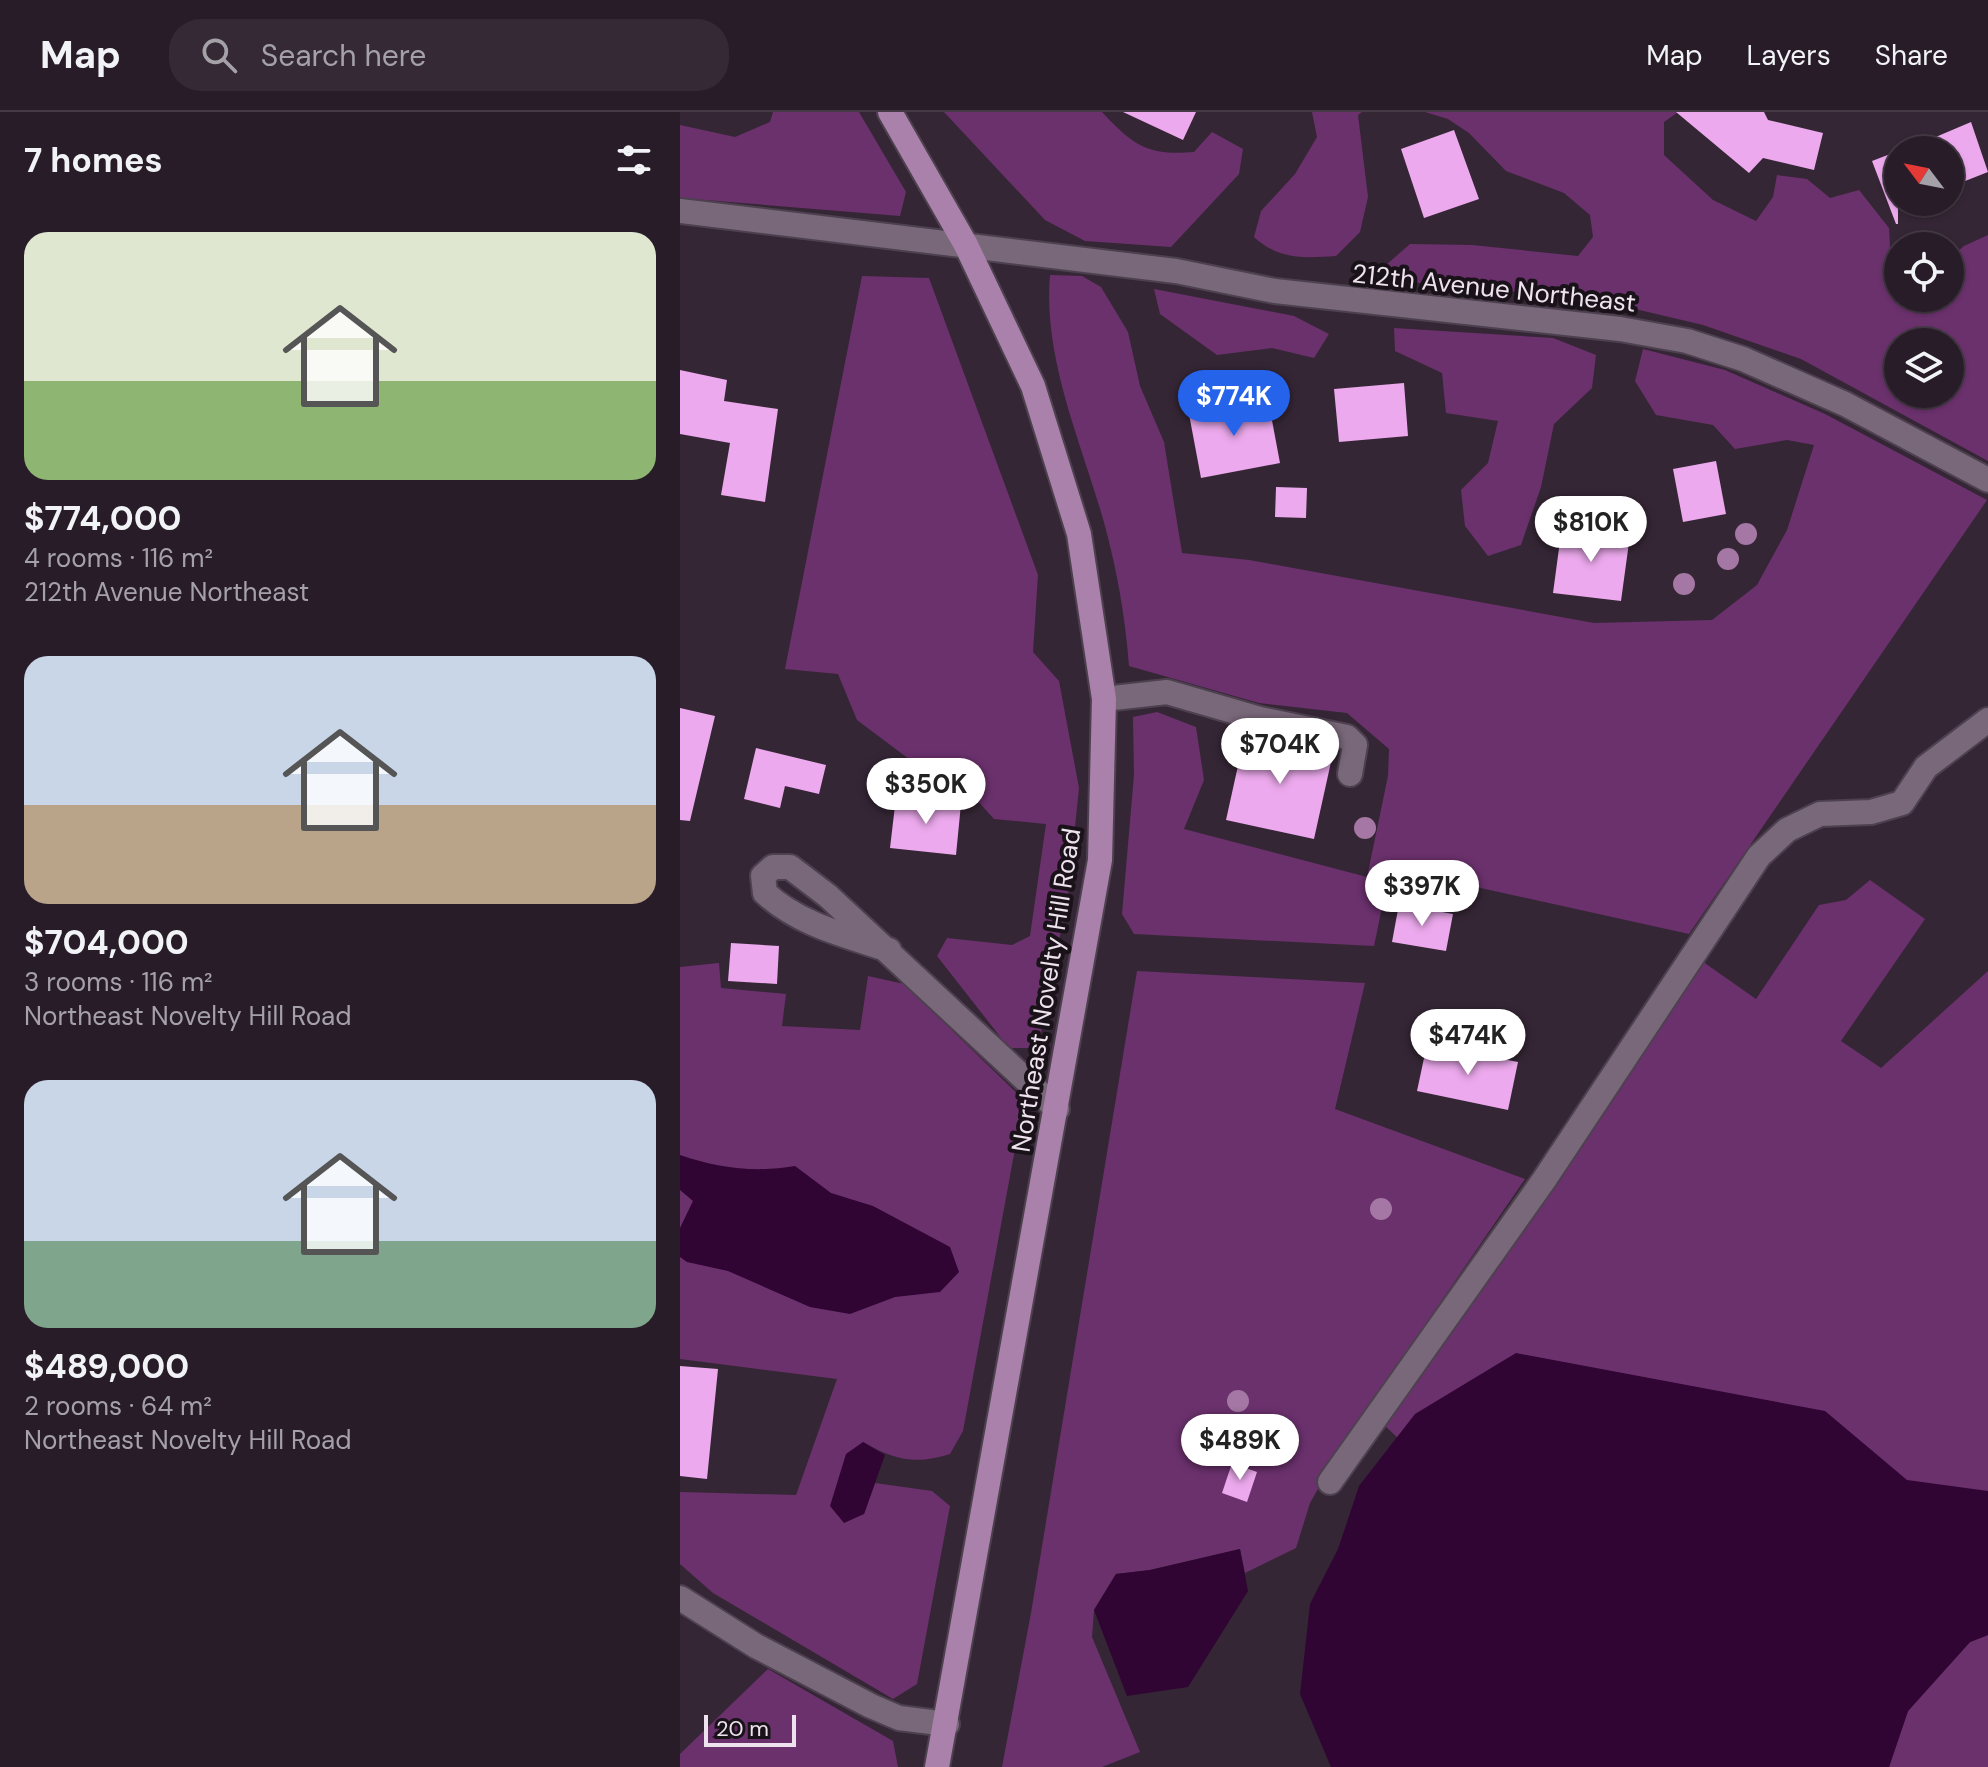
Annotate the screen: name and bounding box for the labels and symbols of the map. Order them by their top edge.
north arrow [1884,136,1964,216]
street label: 212th Avenue Northeast [1350,256,1638,320]
pin: $774K [1178,370,1290,438]
pin: $810K [1535,496,1647,564]
pin: $704K [1224,718,1336,786]
pin: $350K [870,758,982,826]
street label: Northeast Novelty Hill Road [1004,826,1088,1154]
pin: $397K [1366,860,1478,928]
pin: $474K [1412,1009,1524,1077]
pin: $489K [1184,1414,1296,1482]
scale bar [704,1711,796,1747]

